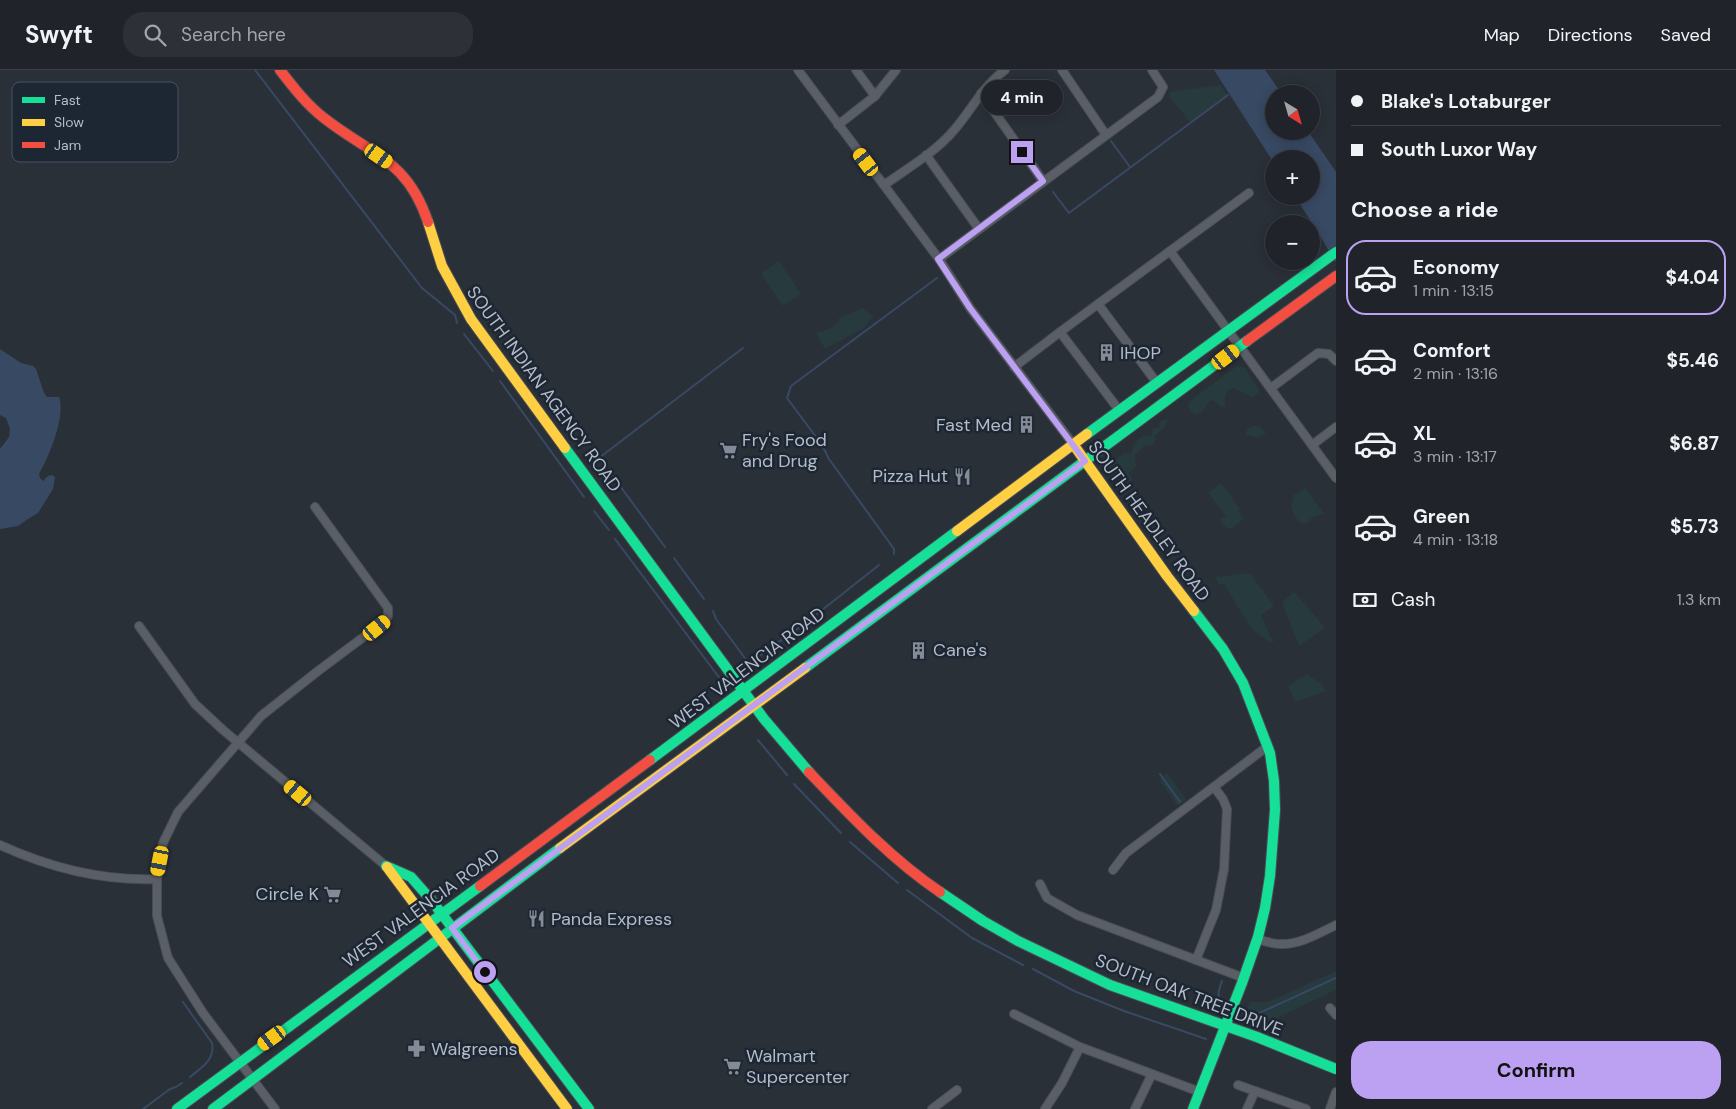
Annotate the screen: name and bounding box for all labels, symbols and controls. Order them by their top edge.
search box [123,12,473,57]
text: Swyft [25,19,93,50]
icon: search [141,21,169,49]
text: Search here [181,22,286,47]
text: Map [1484,23,1520,47]
text: Directions [1548,23,1633,47]
text: Saved [1661,23,1711,47]
callout: 4 min [981,79,1063,114]
legend [12,82,178,162]
north arrow [1265,85,1320,140]
map controls [1265,85,1320,270]
text: 4 min [1000,87,1044,108]
text: Blake's Lotaburger [1381,89,1551,114]
text: Fast [54,91,81,109]
text: Slow [54,113,84,131]
text: Jam [54,136,81,154]
text: South Luxor Way [1381,137,1537,162]
car [362,141,395,171]
route end [1011,141,1033,163]
car [850,146,881,178]
button: + [1265,150,1320,205]
text: Choose a ride [1351,195,1499,224]
button: − [1265,215,1320,270]
icon: car [1353,255,1398,300]
text: Economy [1413,255,1500,280]
text: $4.04 [1665,265,1719,290]
text: 1 min · 13:15 [1413,280,1494,301]
street label: SOUTH INDIAN AGENCY ROAD [461,281,627,497]
icon: car [1353,338,1398,383]
text: Comfort [1413,338,1491,363]
place label: IHOP [1120,341,1161,365]
car [1209,342,1242,372]
building icon: IHOP [1096,343,1116,363]
text: $5.46 [1667,348,1719,373]
text: 2 min · 13:16 [1413,363,1498,384]
place label: Fast Med [936,413,1012,437]
building icon: Fast Med [1016,415,1036,435]
icon: car [1353,421,1398,466]
text: XL [1413,421,1436,446]
place label: Fry's Food and Drug [742,428,827,473]
text: $6.87 [1669,431,1719,456]
street label: SOUTH HEADLEY ROAD [1083,436,1215,606]
supermarket icon: Fry's Food and Drug [718,440,738,460]
text: 3 min · 13:17 [1413,446,1497,467]
place label: Pizza Hut [873,464,948,488]
restaurant icon: Pizza Hut [952,466,972,486]
icon: car [1353,504,1398,549]
text: Green [1413,504,1470,529]
text: $5.73 [1670,514,1719,539]
text: 4 min · 13:18 [1413,529,1498,550]
icon: cash [1351,586,1379,614]
text: Cash [1391,587,1435,612]
text: 1.3 km [1677,589,1721,610]
street label: WEST VALENCIA ROAD [664,602,830,734]
car [360,613,393,643]
place label: Cane's [933,638,987,662]
building icon: Cane's [909,640,929,660]
car [281,778,314,808]
street label: WEST VALENCIA ROAD [338,843,504,973]
car [149,845,170,877]
place label: Circle K [256,882,319,906]
supermarket icon: Circle K [323,884,343,904]
place label: Panda Express [551,907,672,931]
restaurant icon: Panda Express [527,909,547,929]
street label: SOUTH OAK TREE DRIVE [1092,948,1286,1042]
route start [474,961,496,983]
car [255,1023,288,1053]
place label: Walgreens [431,1037,518,1061]
pharmacy icon: Walgreens [407,1039,427,1059]
button: Confirm [1351,1041,1721,1099]
place label: Walmart Supercenter [746,1044,849,1089]
supermarket icon: Walmart Supercenter [722,1056,742,1076]

